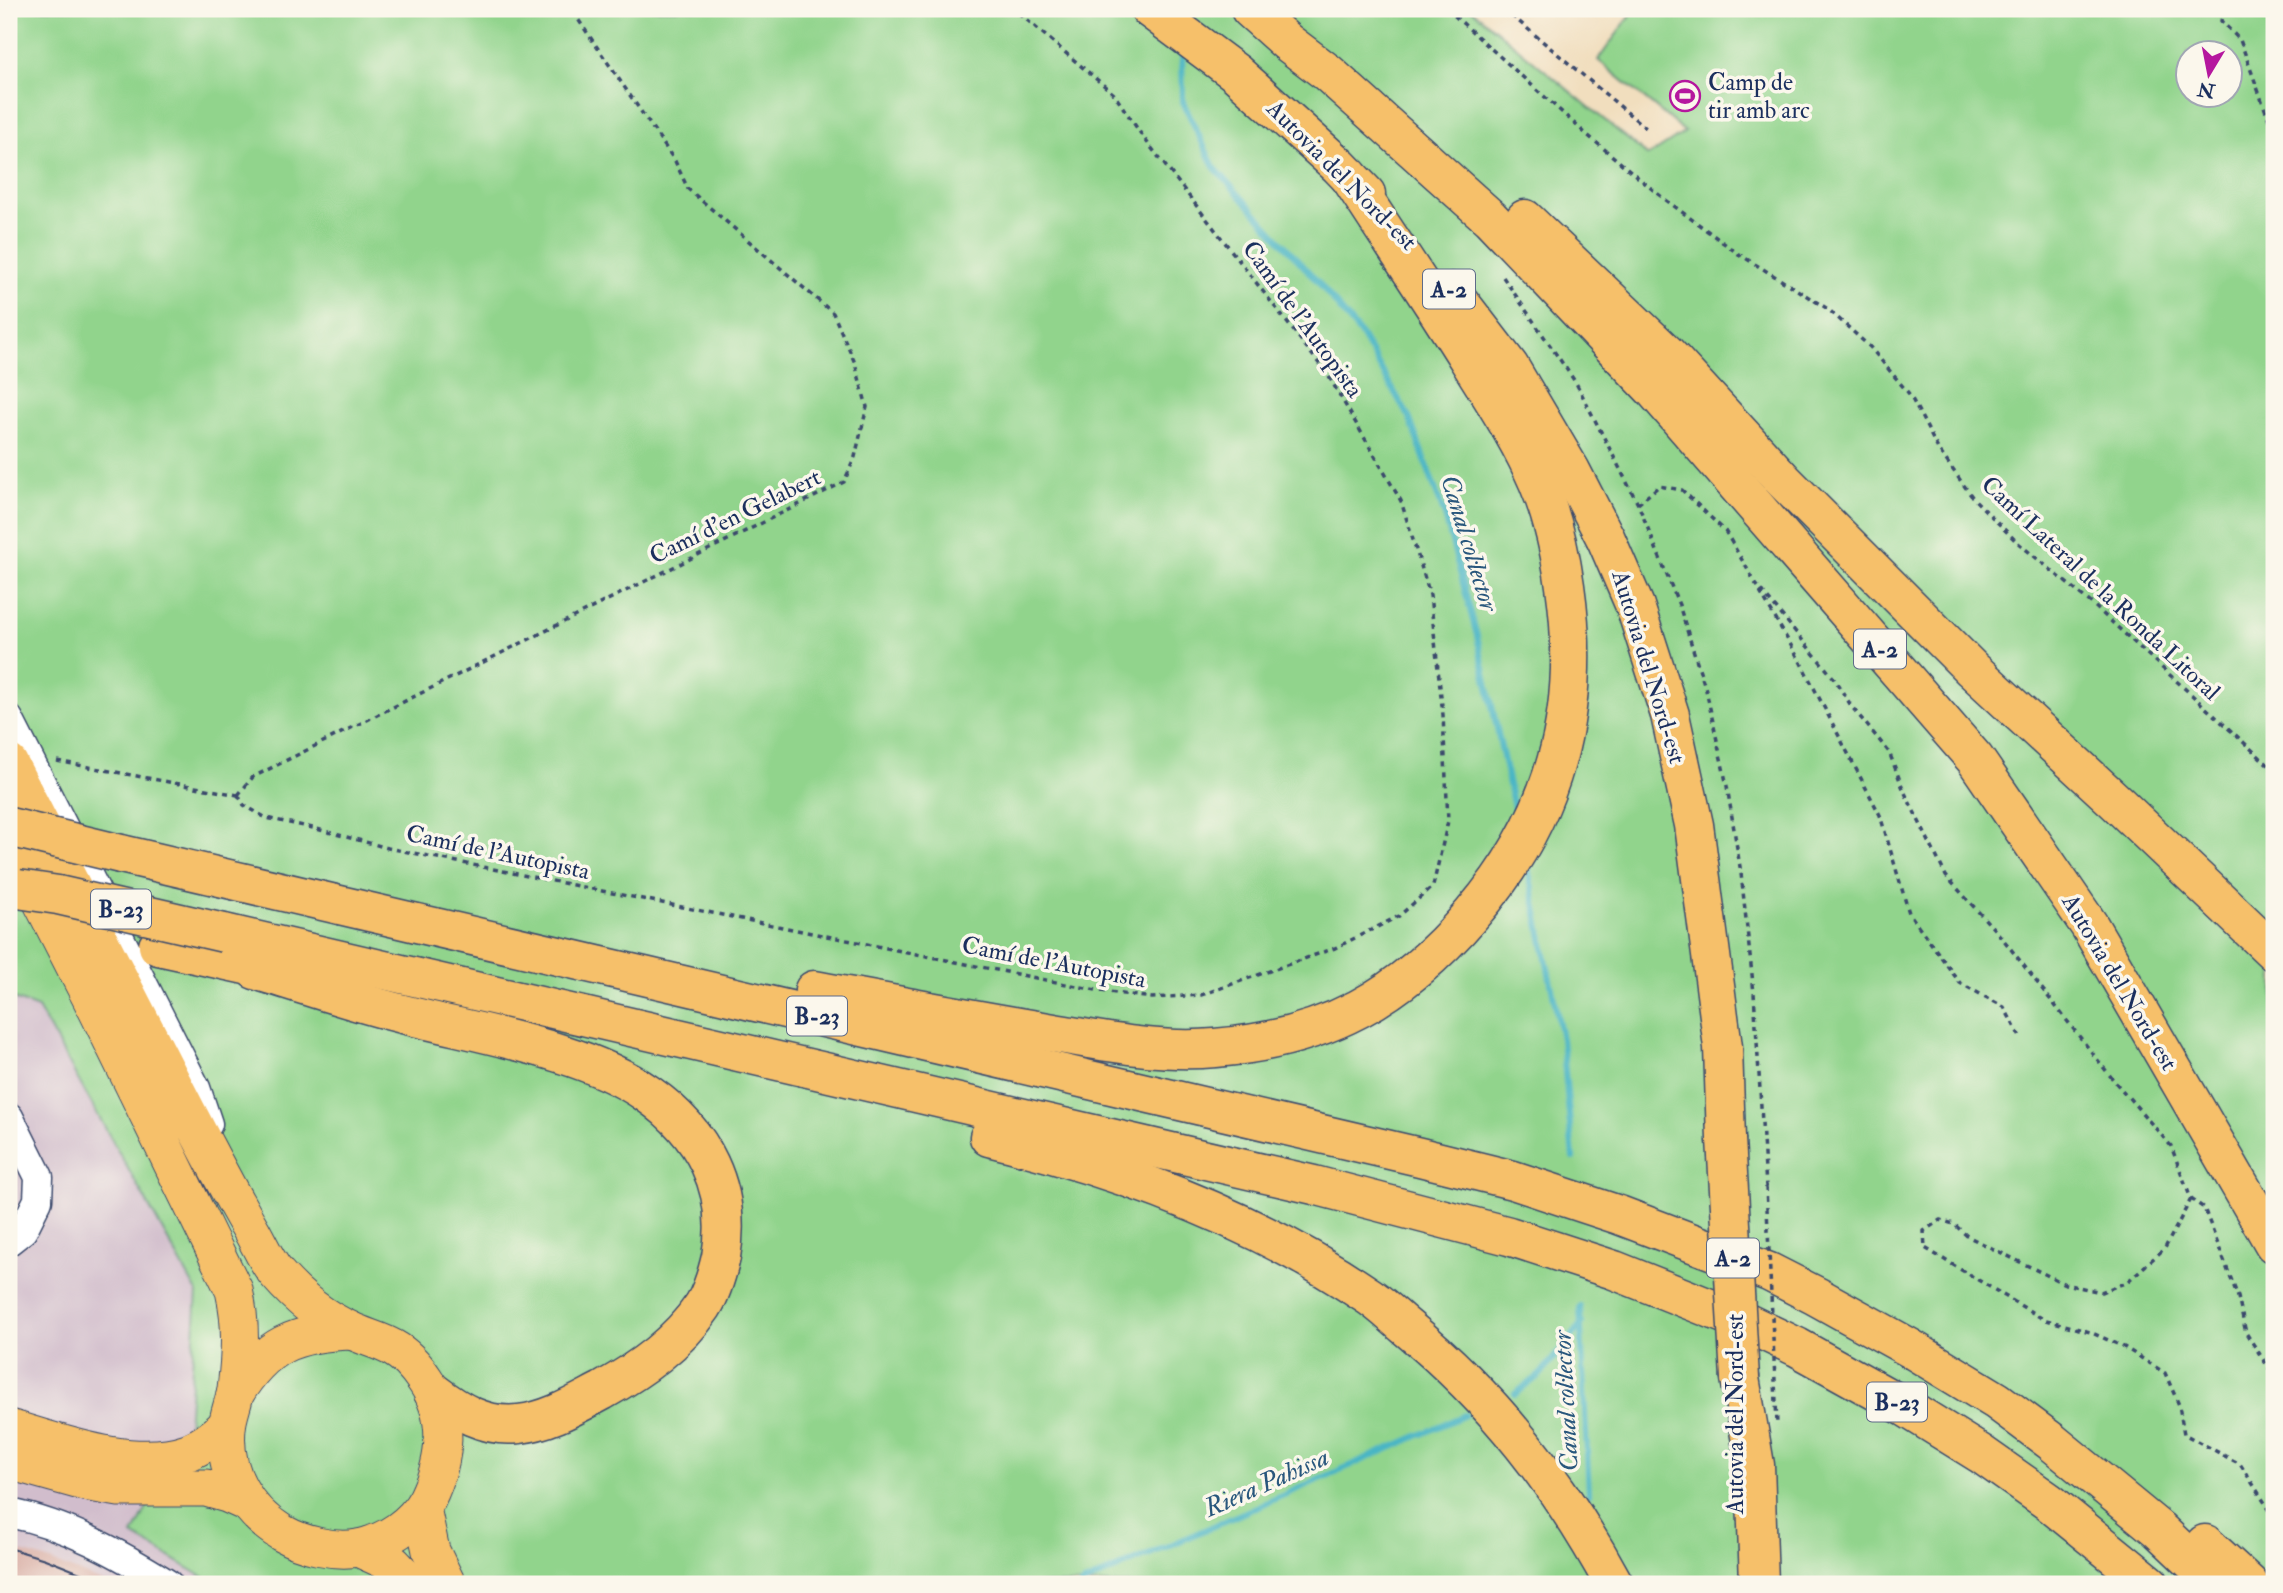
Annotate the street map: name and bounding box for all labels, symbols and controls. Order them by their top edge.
north arrow [2174,38,2244,108]
place label: Camp de tir amb arc [1708,67,1810,126]
text: N [2195,76,2218,103]
sports icon: Camp de tir amb arc [1668,79,1702,113]
street label: Autovia del Nord-est [1259,93,1424,257]
street label: Camí de l'Autopista [1235,235,1371,405]
road number: A-2 [1423,270,1475,308]
street label: Camí d'en Gelabert [644,461,826,571]
street label: Camí Lateral de la Ronda Litoral [1975,469,2227,707]
water label: Canal col·lector [1433,471,1505,617]
street label: Autovia del Nord-est [1604,566,1693,768]
road number: A-2 [1854,629,1906,668]
street label: Camí de l'Autopista [403,818,594,887]
street label: Autovia del Nord-est [2054,887,2185,1076]
road number: B-23 [91,890,151,928]
street label: Camí de l'Autopista [959,929,1150,996]
road number: B-23 [787,996,847,1036]
road number: A-2 [1707,1238,1759,1278]
street label: Autovia del Nord-est [1720,1314,1751,1515]
water label: Canal col·lector [1546,1328,1586,1472]
road number: B-23 [1867,1382,1927,1422]
water label: Riera Pahissa [1198,1441,1334,1525]

